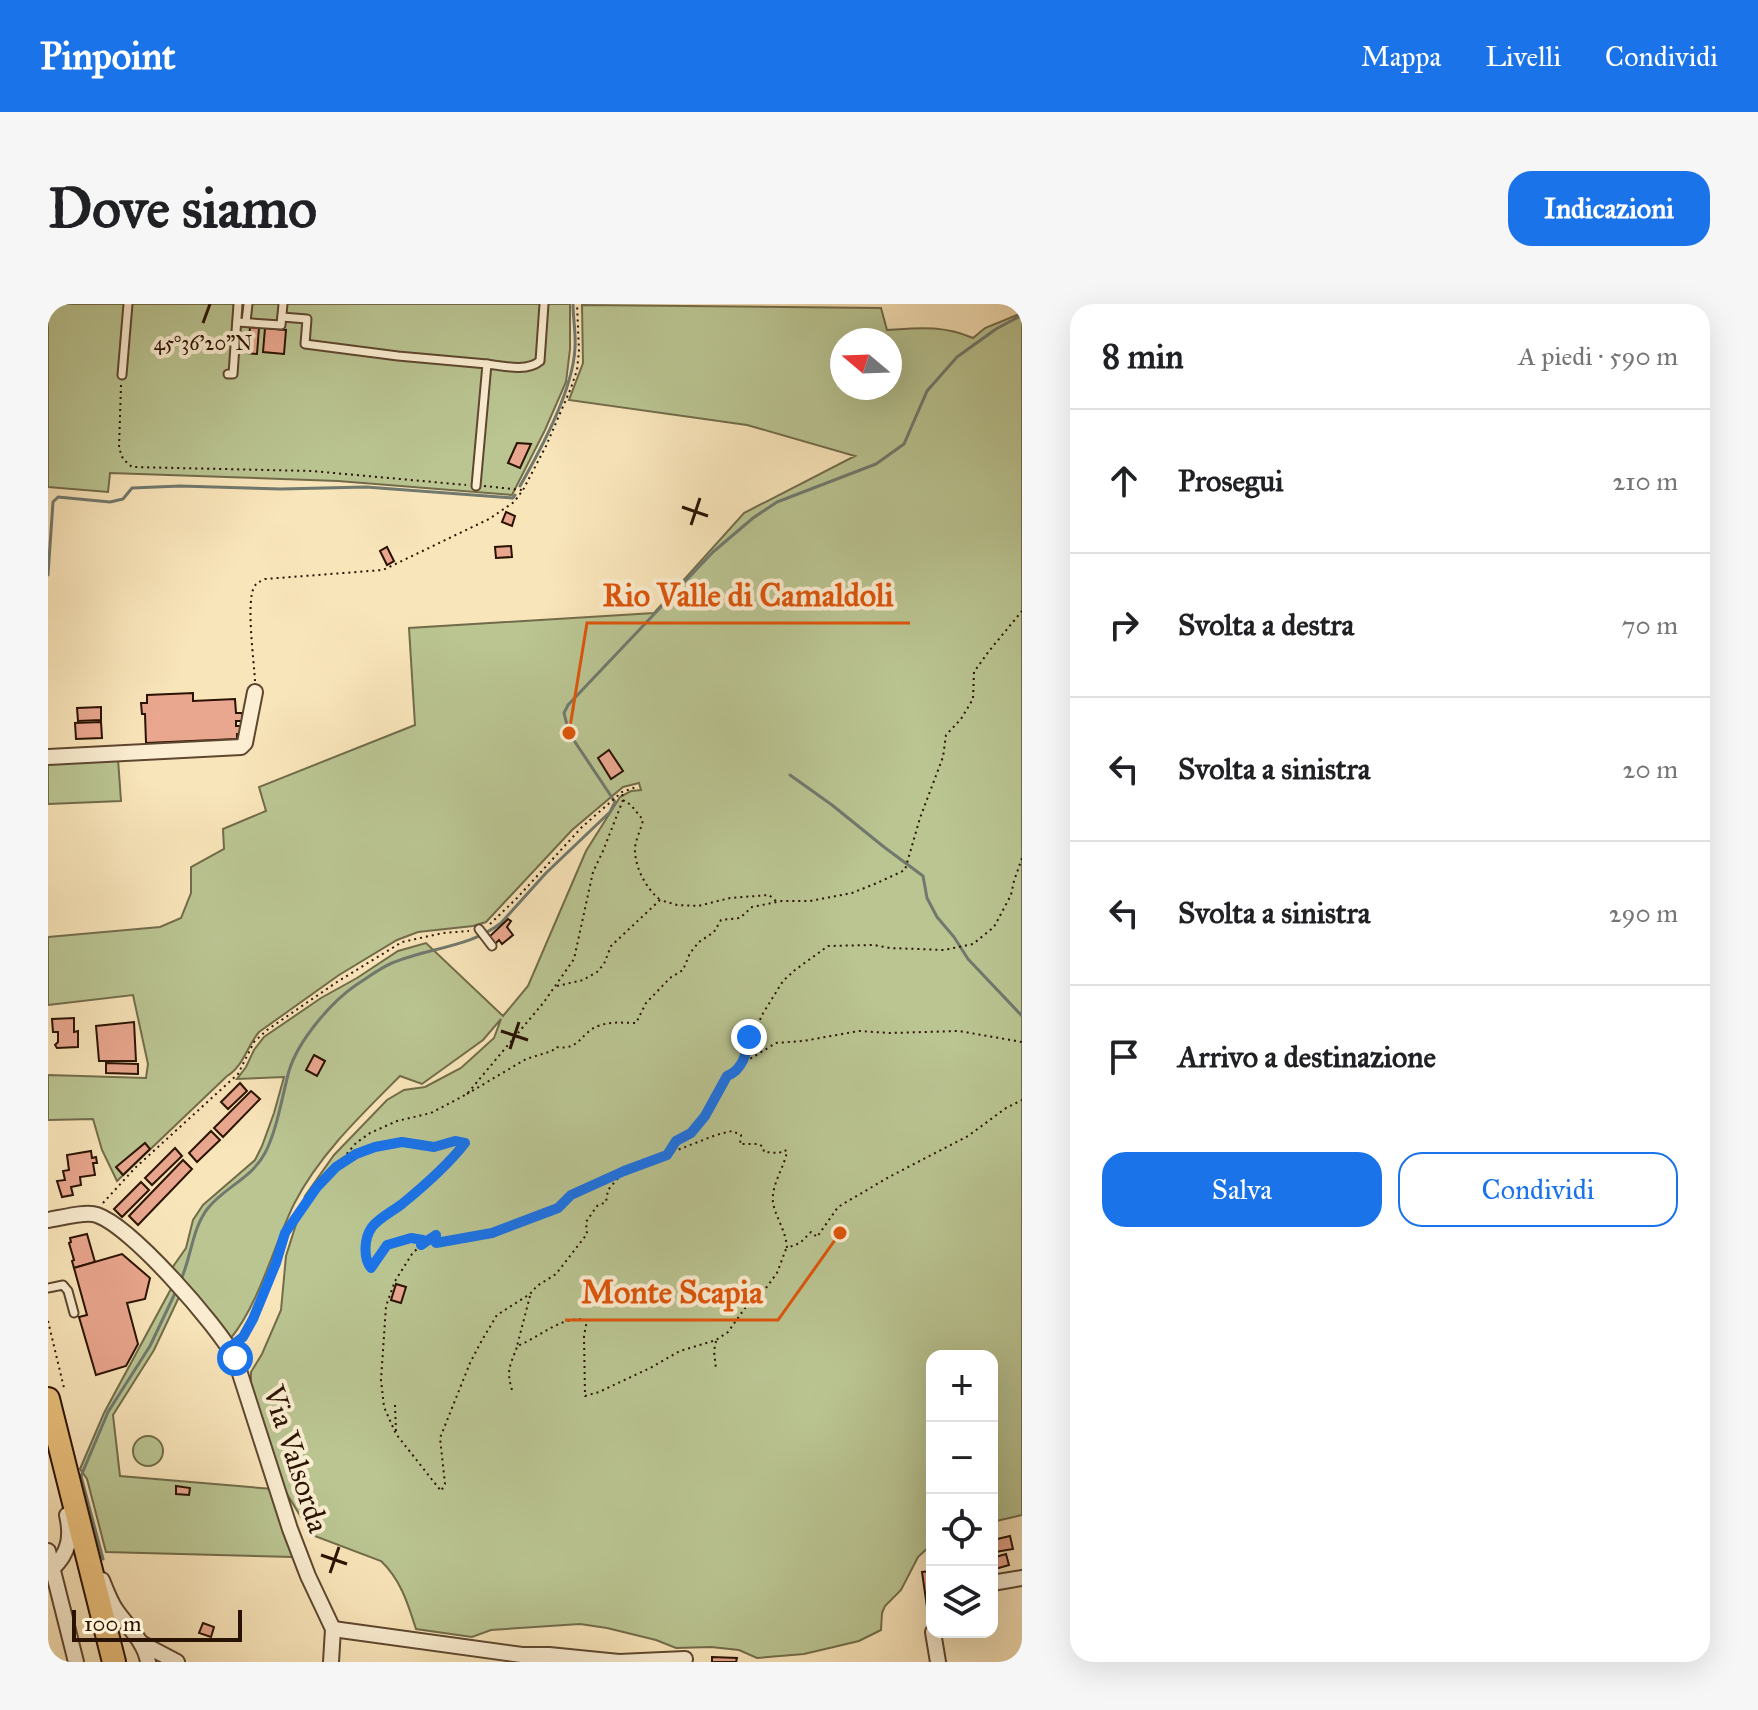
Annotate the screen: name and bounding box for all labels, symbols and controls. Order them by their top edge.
text: Pinpoint [40,33,176,79]
text: Mappa [1361,39,1441,74]
text: Livelli [1485,39,1561,74]
text: Condividi [1605,39,1718,74]
button: Indicazioni [1508,171,1710,246]
text: Dove siamo [48,174,317,242]
north arrow [830,328,902,400]
text: 45°36'20"N [154,331,252,355]
text: 8 min [1102,336,1184,377]
text: A piedi · 590 m [1518,340,1678,372]
icon: ahead [1102,459,1146,503]
text: Prosegui [1178,463,1283,499]
text: 210 m [1612,465,1678,497]
callout: Rio Valle di Camaldoli [587,567,910,623]
text: Rio Valle di Camaldoli [603,576,894,615]
icon: right [1102,603,1146,647]
text: Svolta a destra [1178,607,1354,643]
text: 70 m [1622,609,1678,641]
icon: left [1102,747,1146,791]
text: Svolta a sinistra [1178,751,1370,787]
text: 20 m [1623,753,1678,785]
icon: left [1102,891,1146,935]
text: Svolta a sinistra [1178,895,1370,931]
text: 290 m [1609,897,1678,929]
route end [731,1019,767,1055]
icon: arrive [1102,1035,1146,1079]
text: Arrivo a destinazione [1178,1039,1436,1075]
button: Salva [1102,1152,1382,1227]
button: Condividi [1398,1152,1678,1227]
callout: Monte Scapia [565,1264,778,1320]
text: Monte Scapia [581,1273,764,1312]
route start [217,1340,253,1376]
map controls [926,1350,998,1638]
button: + [926,1350,998,1422]
street label: Via Valsorda [255,1380,337,1537]
button: − [926,1422,998,1494]
button: locate [926,1494,998,1566]
button: layers [926,1566,998,1638]
scale bar [72,1606,242,1642]
text: 100 m [84,1610,141,1637]

